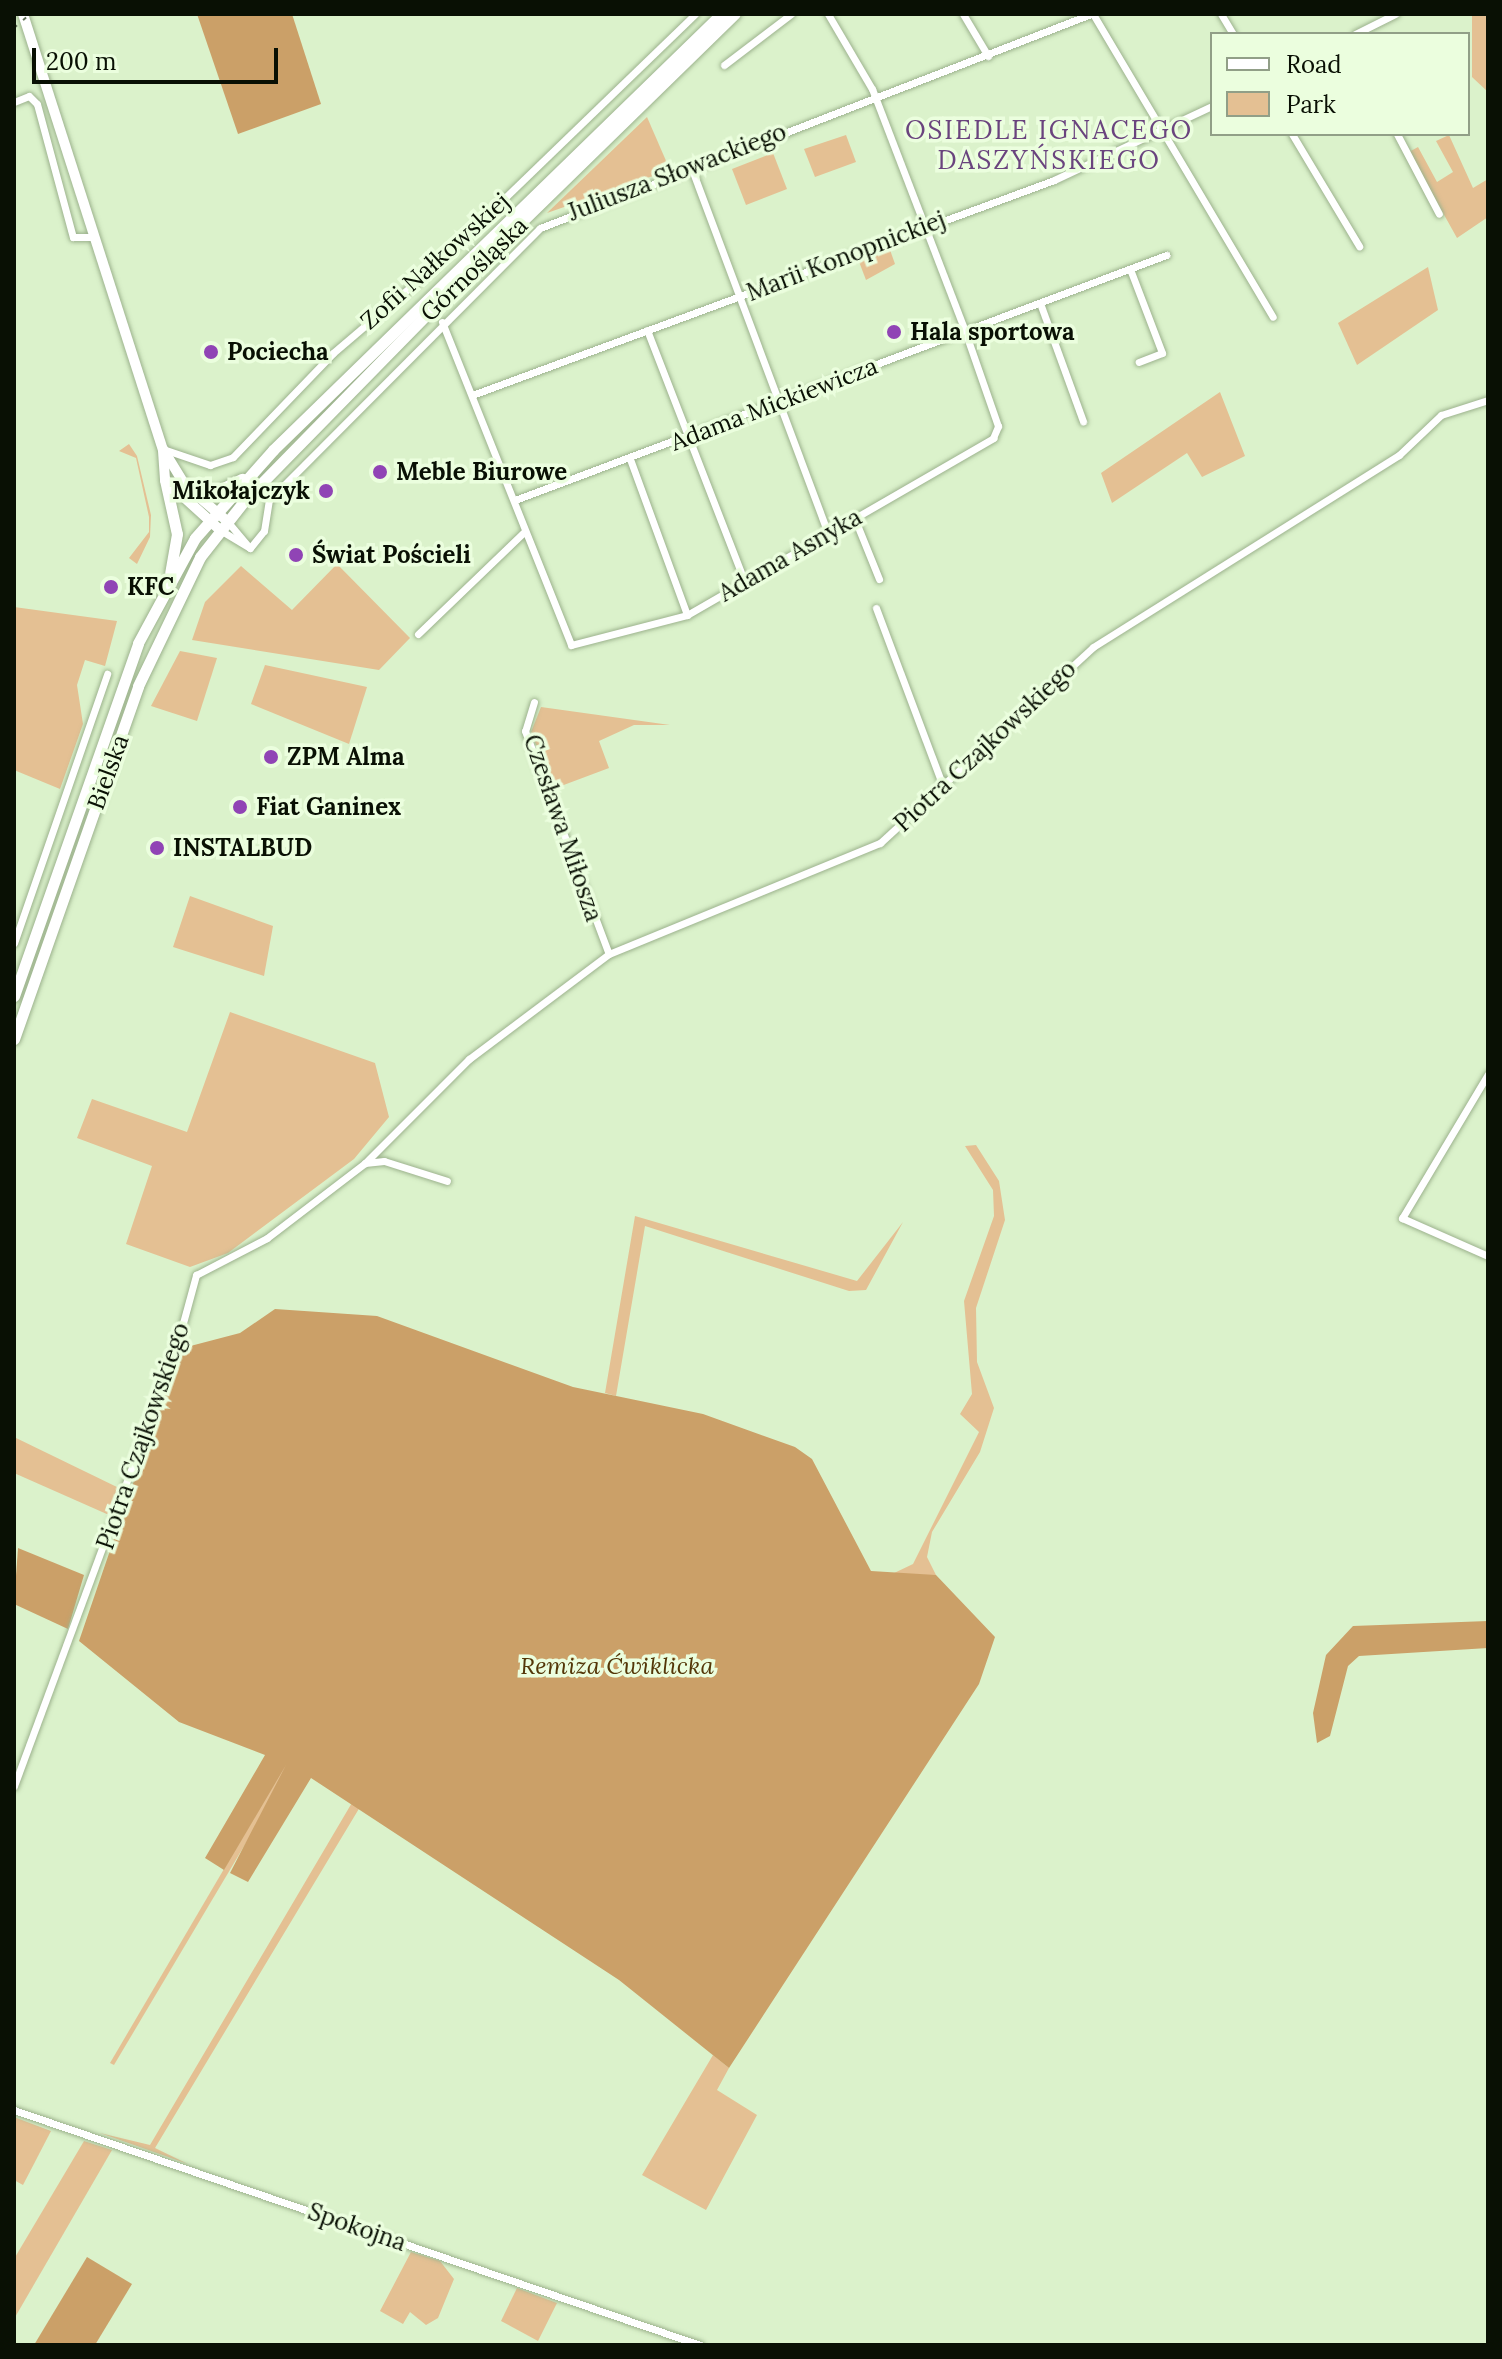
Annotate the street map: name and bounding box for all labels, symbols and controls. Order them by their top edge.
scale bar [36,32,282,82]
legend [1210,32,1470,136]
text: 200 m [46,46,116,77]
text: Road [1286,49,1342,80]
text: Park [1286,89,1336,120]
district label: OSIEDLE IGNACEGO DASZYŃSKIEGO [905,114,1193,176]
street label: Juliusza Słowackiego [564,117,790,227]
street label: Zofii Nałkowskiej [355,187,515,335]
street label: Marii Konopnickiej [743,205,949,307]
street label: Górnośląska [414,211,534,327]
place label: Hala sportowa [910,318,1074,346]
marker: Hala sportowa [885,323,903,341]
place label: Pociecha [227,338,329,366]
marker: Pociecha [202,343,220,361]
street label: Adama Mickiewicza [666,351,882,457]
place label: Meble Biurowe [396,458,567,486]
marker: Meble Biurowe [371,463,389,481]
place label: Mikołajczyk [172,477,310,505]
marker: Mikołajczyk [317,482,335,500]
street label: Adama Asnyka [713,502,867,608]
place label: Świat Pościeli [312,541,471,569]
marker: Świat Pościeli [287,546,305,564]
place label: KFC [127,573,174,601]
marker: KFC [102,578,120,596]
street label: Piotra Czajkowskiego [888,654,1082,838]
street label: Bielska [81,731,135,813]
street label: Czesława Miłosza [518,731,608,925]
place label: ZPM Alma [287,743,405,771]
marker: ZPM Alma [262,748,280,766]
place label: Fiat Ganinex [256,793,401,821]
marker: Fiat Ganinex [231,798,249,816]
place label: INSTALBUD [173,834,312,862]
marker: INSTALBUD [148,839,166,857]
street label: Piotra Czajkowskiego [91,1319,195,1553]
park label: Remiza Ćwiklicka [520,1652,714,1680]
street label: Spokojna [304,2197,410,2257]

